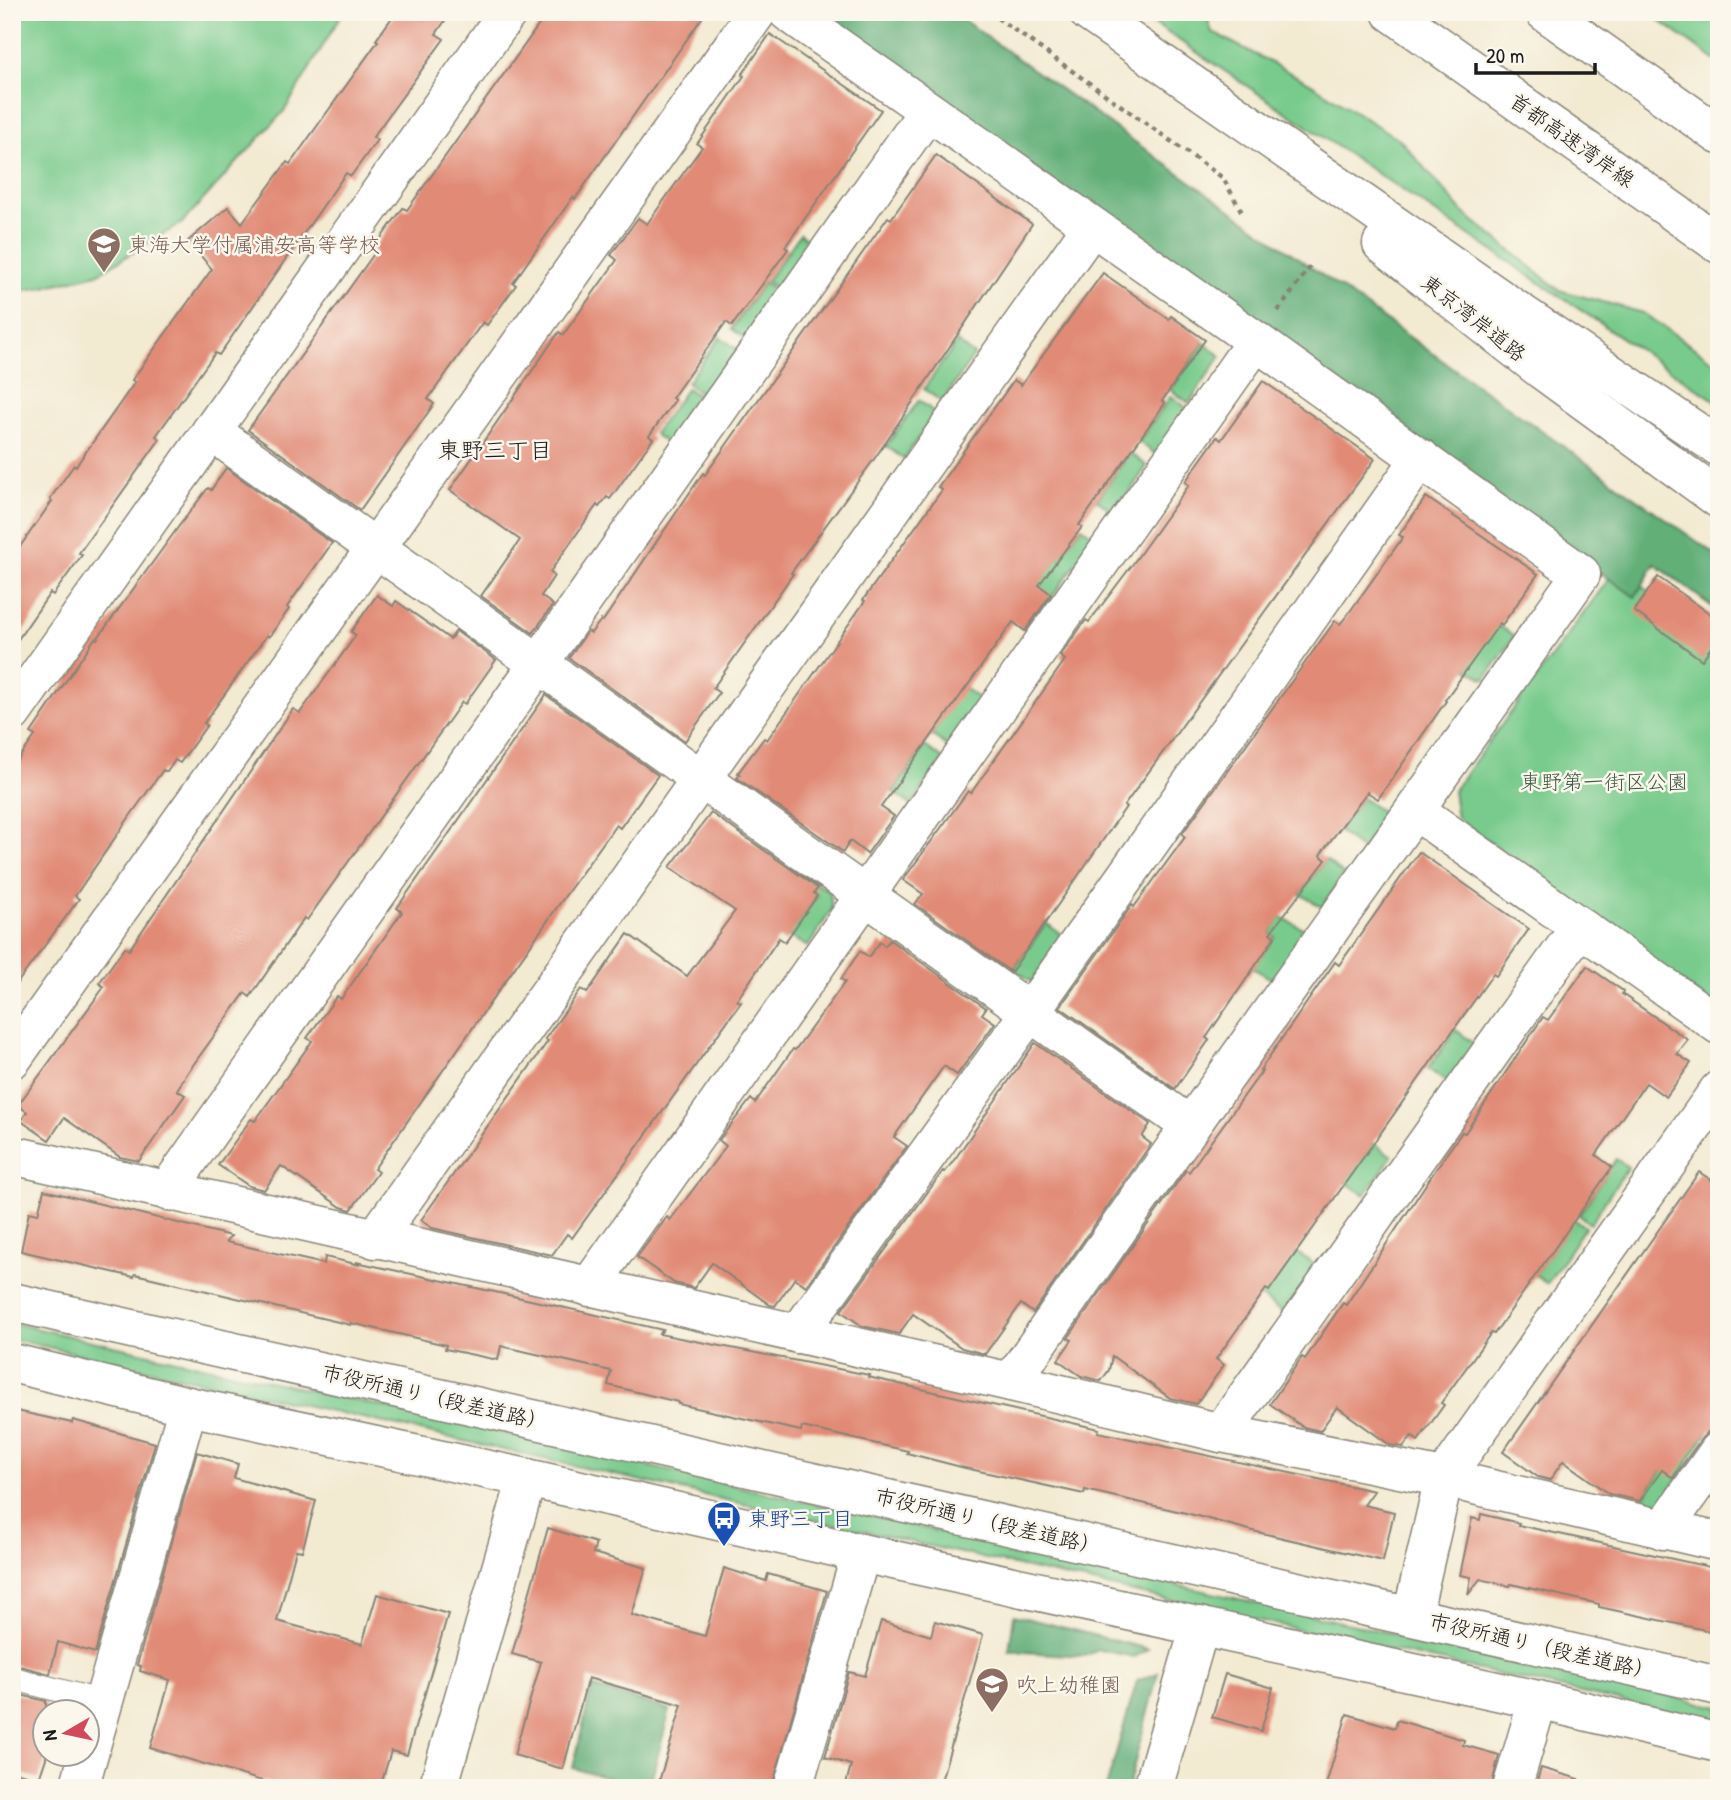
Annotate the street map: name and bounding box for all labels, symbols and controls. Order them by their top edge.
scale bar [1476,32,1594,76]
text: 20 m [1486,41,1524,70]
street label: 首都高速湾岸線 [1503,86,1641,194]
school or university icon: 東海大学付属浦安高等学校 [85,225,123,274]
place label: 東海大学付属浦安高等学校 [128,230,380,259]
street label: 東京湾岸道路 [1415,268,1533,368]
district label: 東野三丁目 [438,434,553,465]
park label: 東野第一街区公園 [1520,767,1688,796]
street label: 市役所通り（段差道路） [319,1357,551,1437]
street label: 市役所通り（段差道路） [872,1481,1104,1561]
bus stop icon: 東野三丁目 [705,1499,743,1548]
place label: 東野三丁目 [748,1504,853,1533]
street label: 市役所通り（段差道路） [1426,1606,1658,1686]
school or university icon: 吹上幼稚園 [973,1665,1011,1714]
place label: 吹上幼稚園 [1016,1670,1121,1699]
north arrow [32,1699,102,1769]
text: N [36,1729,63,1743]

